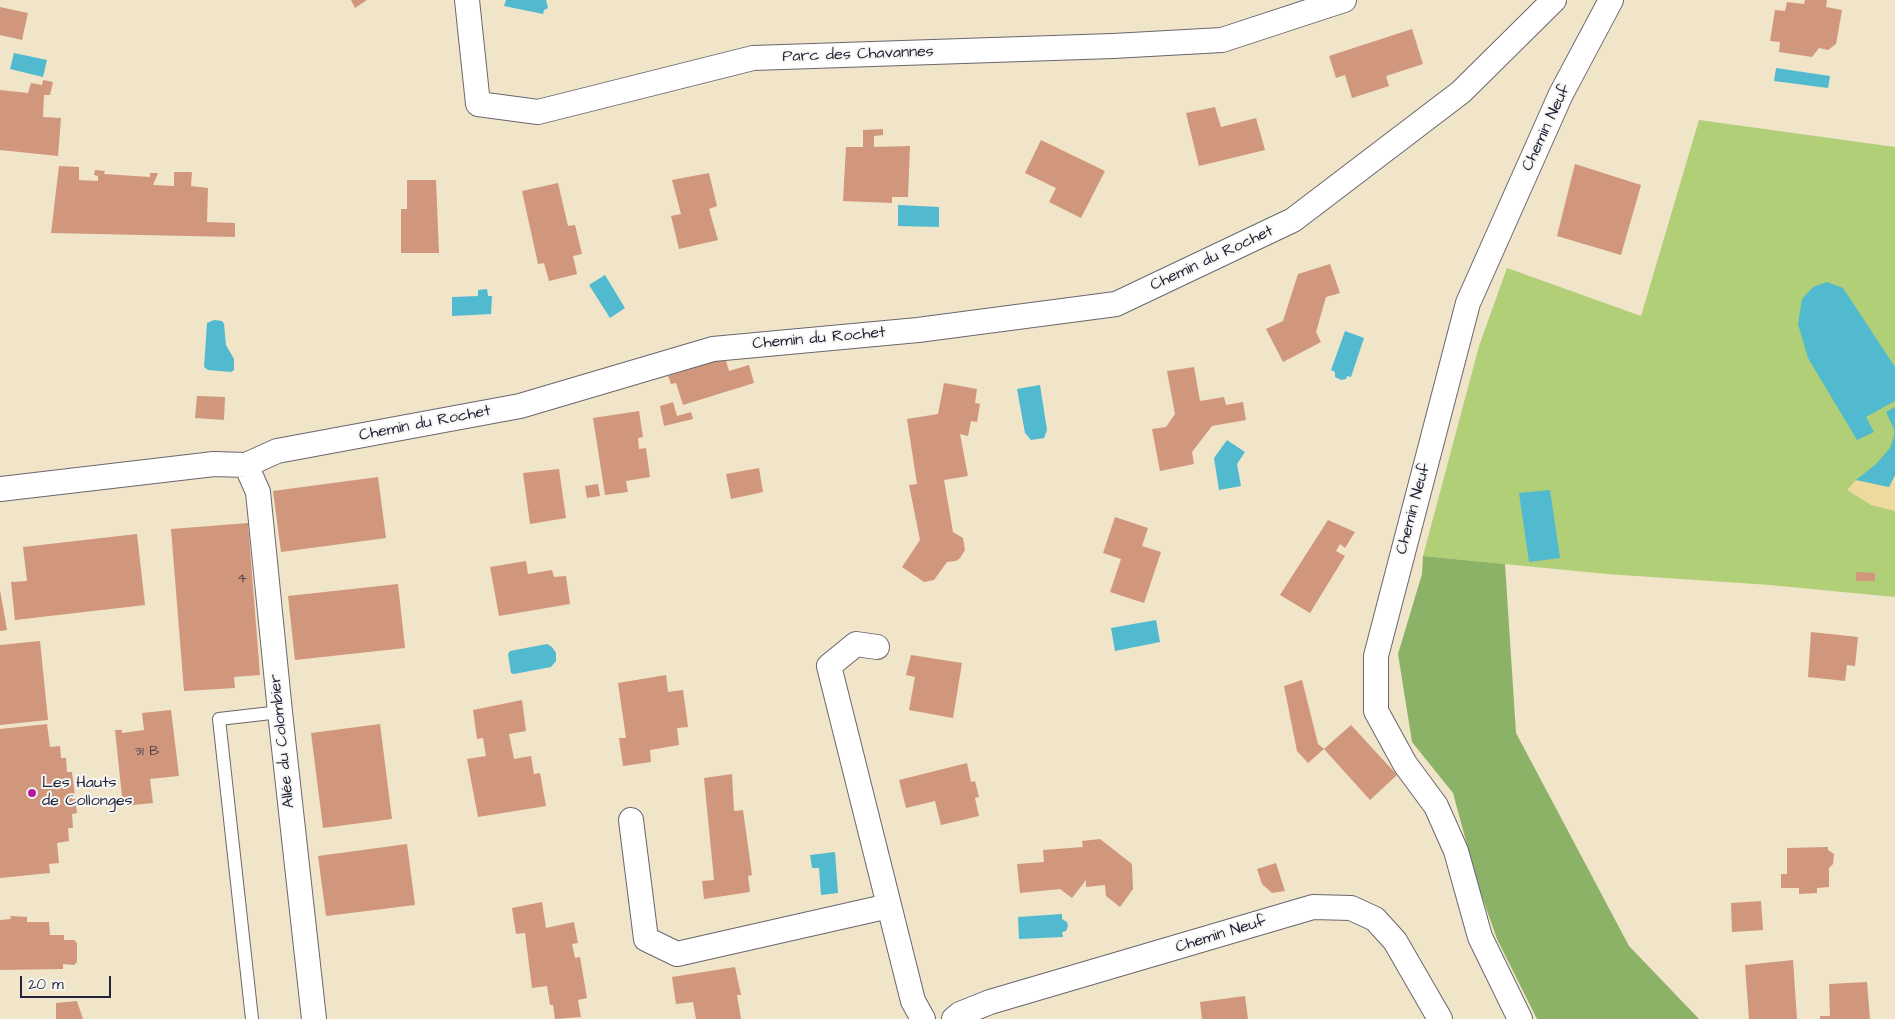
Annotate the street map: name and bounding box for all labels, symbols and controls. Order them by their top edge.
street label: Parc des Chavannes [782,43,934,67]
street label: Chemin Neuf [1519,82,1575,174]
street label: Chemin du Rochet [1147,222,1277,296]
street label: Chemin du Rochet [752,324,886,354]
street label: Chemin du Rochet [358,402,492,446]
street label: Chemin Neuf [1393,461,1435,557]
house number: 4 [237,571,247,587]
street label: Allée du Colombier [266,673,300,809]
house number: 31 B [135,744,159,760]
place label: Les Hauts de Collonges [42,774,133,812]
marker: Les Hauts de Collonges [26,787,38,799]
street label: Chemin Neuf [1173,912,1269,958]
scale bar [22,966,114,998]
text: 20 m [28,974,64,995]

